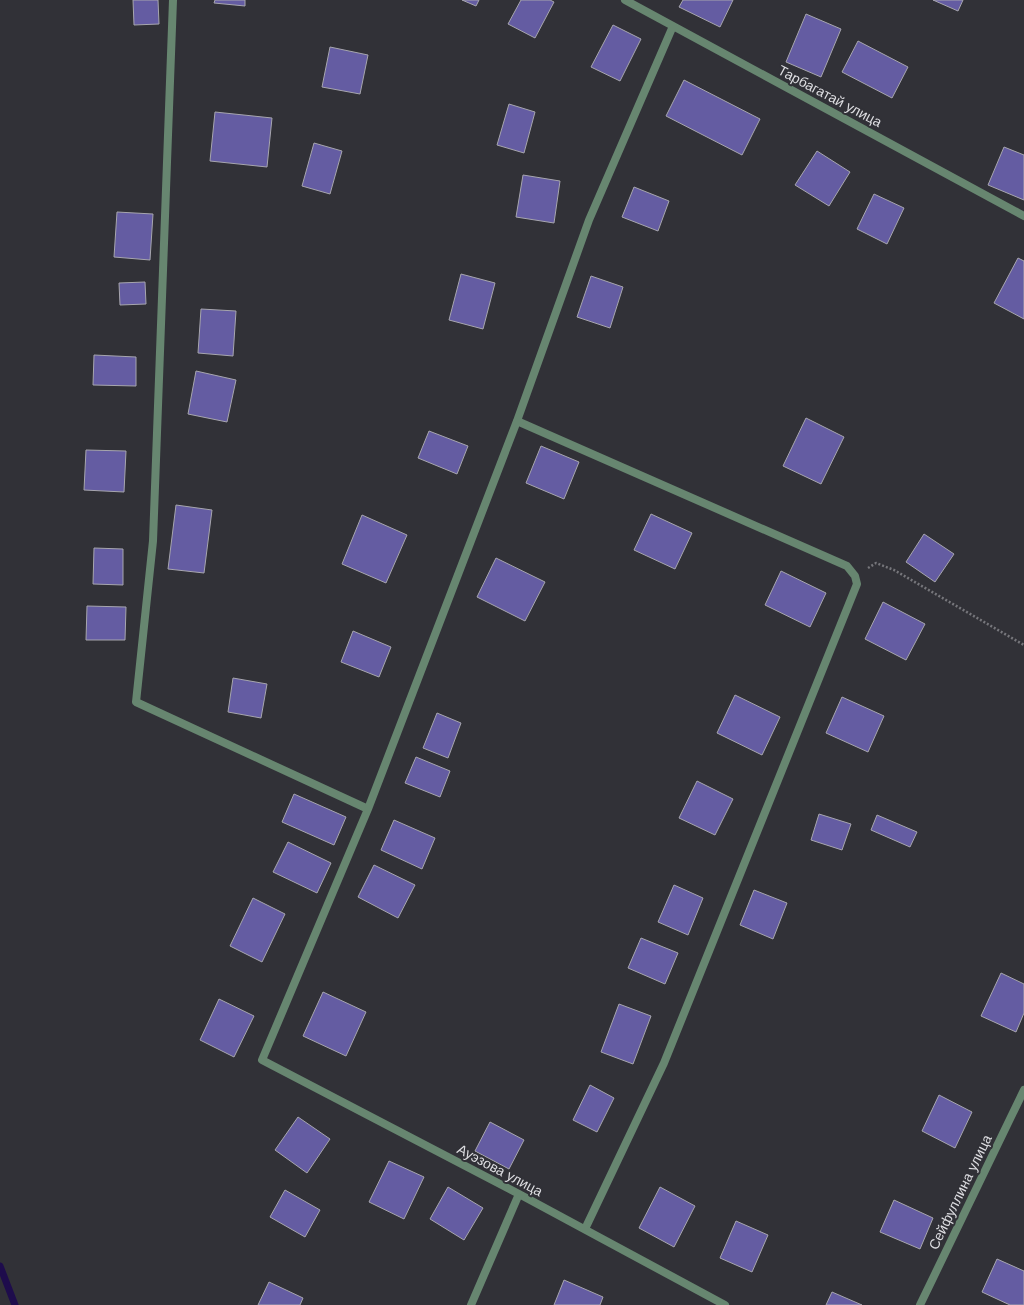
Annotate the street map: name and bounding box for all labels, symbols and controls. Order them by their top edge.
street label: Тарбагатай улица [775,62,885,130]
street label: Сейфуллина улица [925,1132,995,1252]
street label: Ауэзова улица [455,1141,546,1199]

